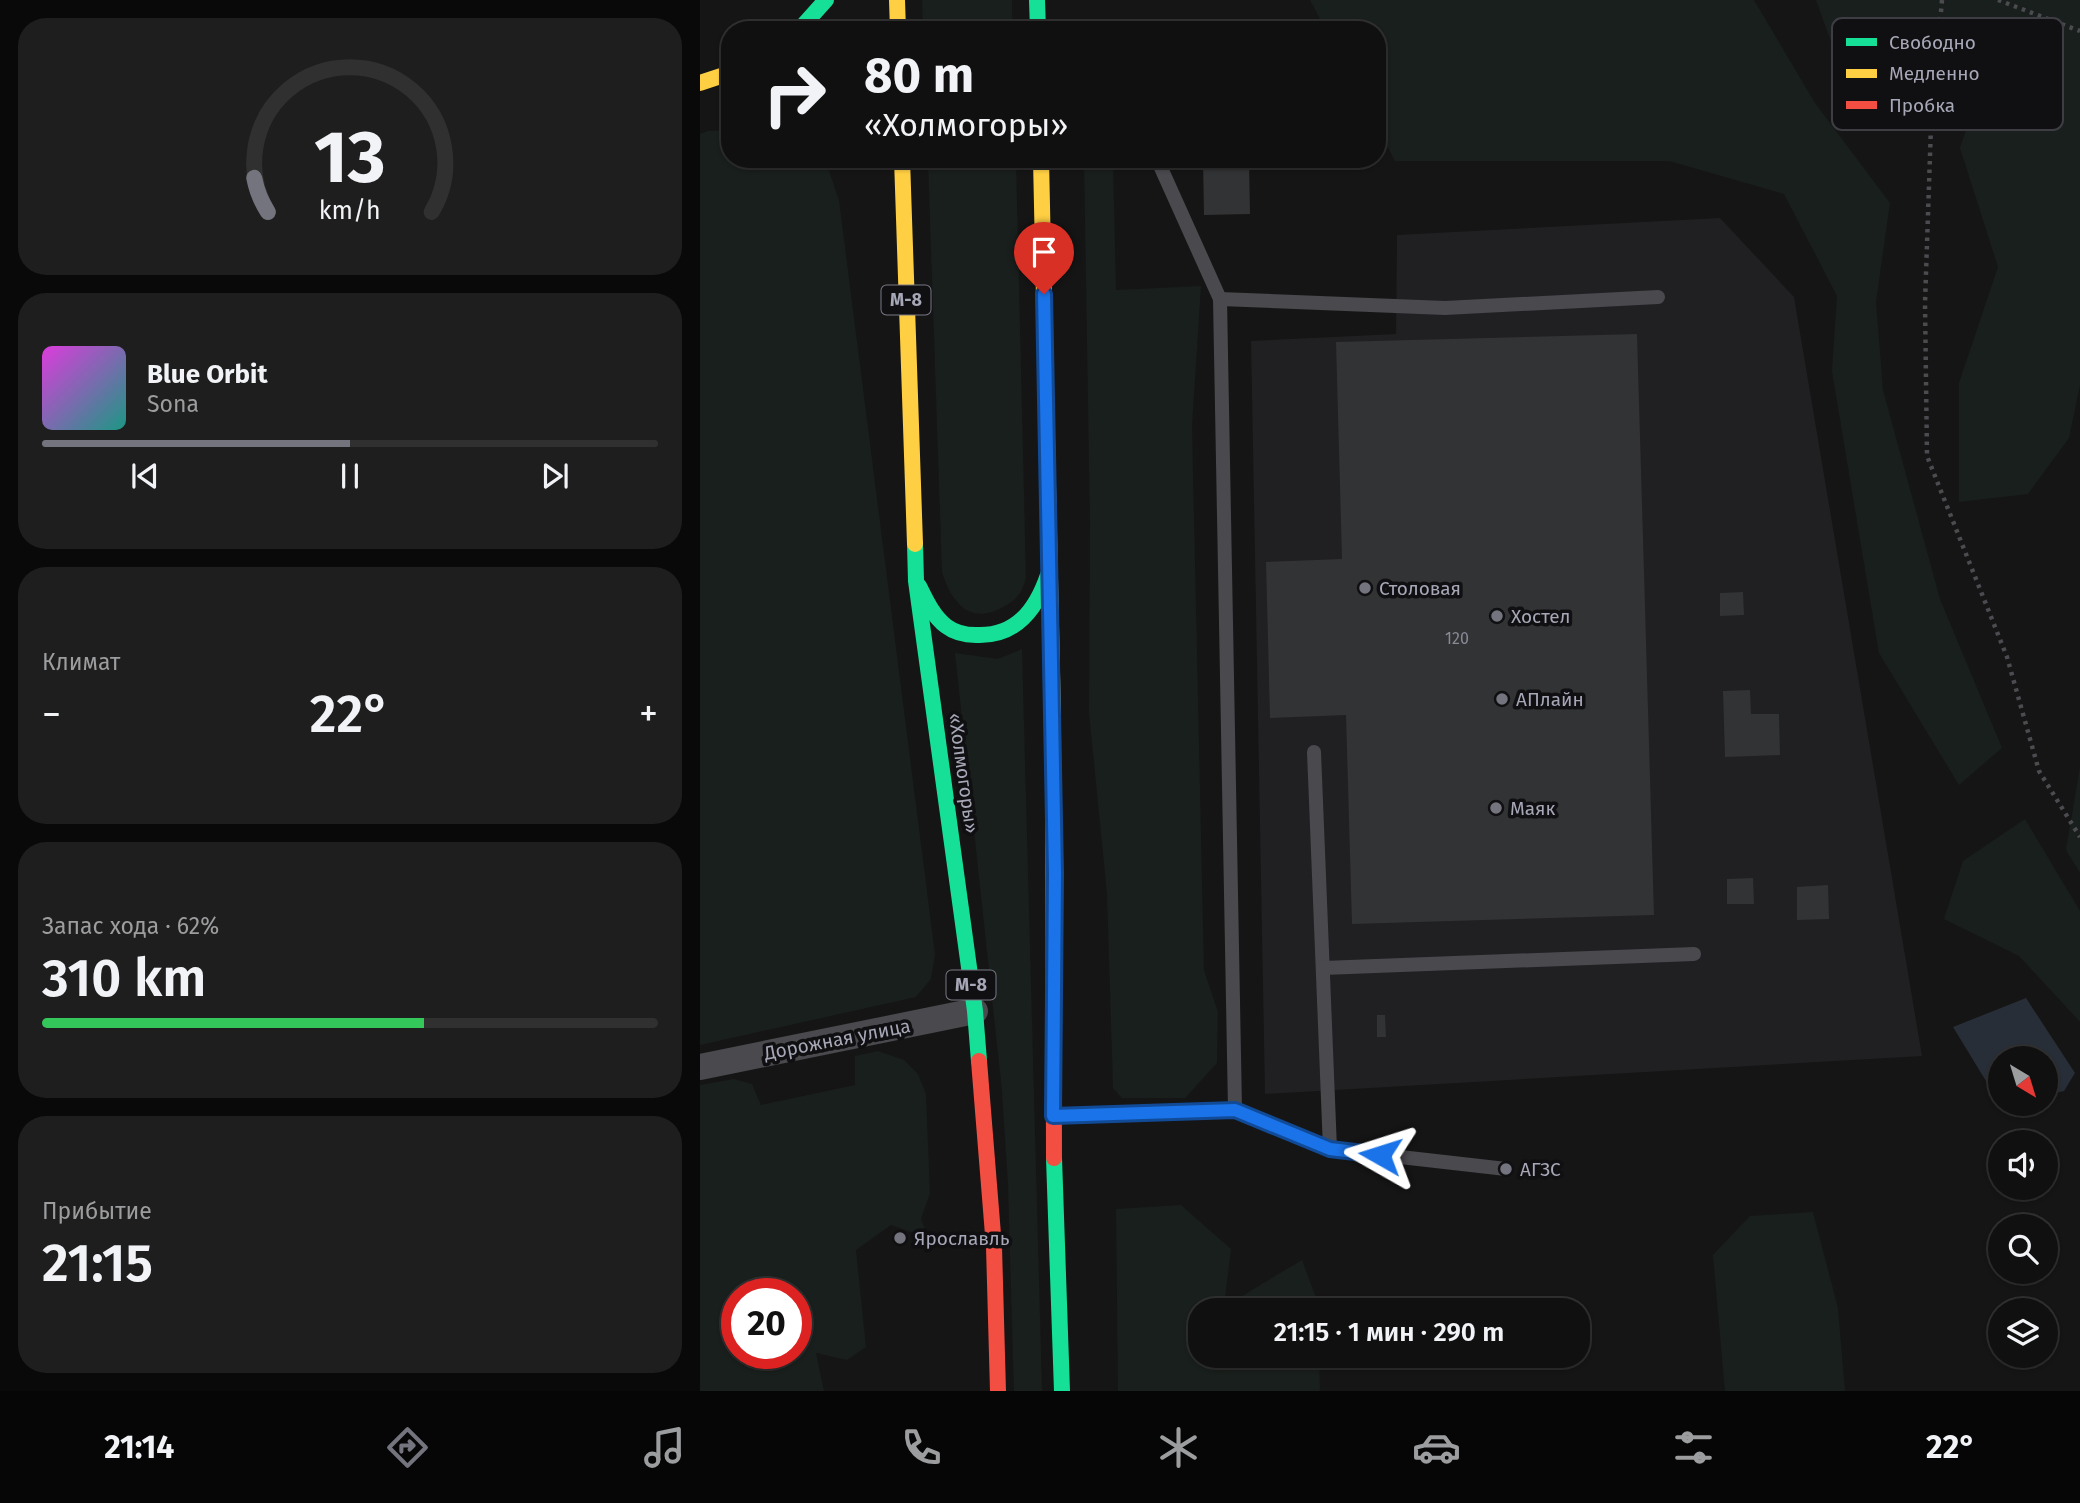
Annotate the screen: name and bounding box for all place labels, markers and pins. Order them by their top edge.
pin [1014,222,1074,294]
place label: Столовая [1379,577,1461,600]
marker: Столовая [1357,580,1373,596]
place label: Хостел [1511,605,1570,628]
marker: Хостел [1489,608,1505,624]
place label: АПлайн [1516,688,1584,711]
marker: АПлайн [1494,691,1510,707]
place label: Маяк [1510,797,1556,820]
marker: Маяк [1488,800,1504,816]
place label: АГЗС [1520,1158,1561,1181]
marker: АГЗС [1498,1161,1514,1177]
place label: Ярославль [914,1227,1010,1250]
marker: Ярославль [892,1230,908,1246]

